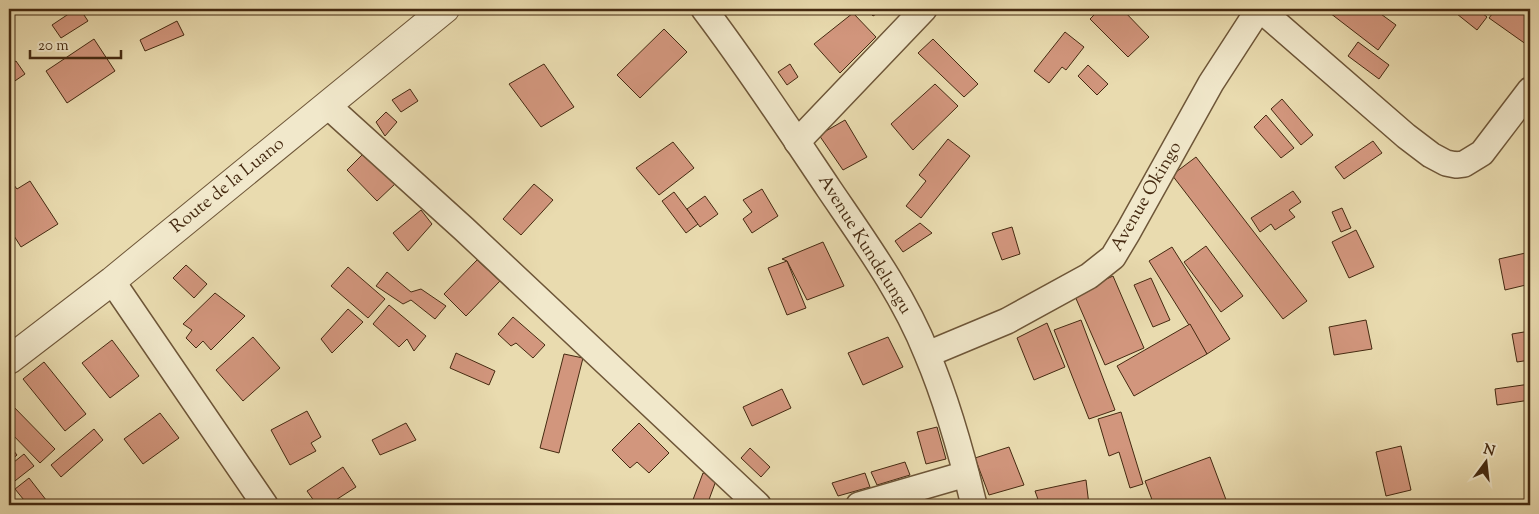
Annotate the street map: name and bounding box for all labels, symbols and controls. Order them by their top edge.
scale bar [30,28,121,60]
text: 20 m [38,36,69,57]
street label: Route de la Luano [165,132,291,240]
street label: Avenue Okingo [1105,137,1189,257]
street label: Avenue Kundelungu [810,170,918,320]
north arrow [1462,436,1512,486]
text: N [1481,440,1497,462]

